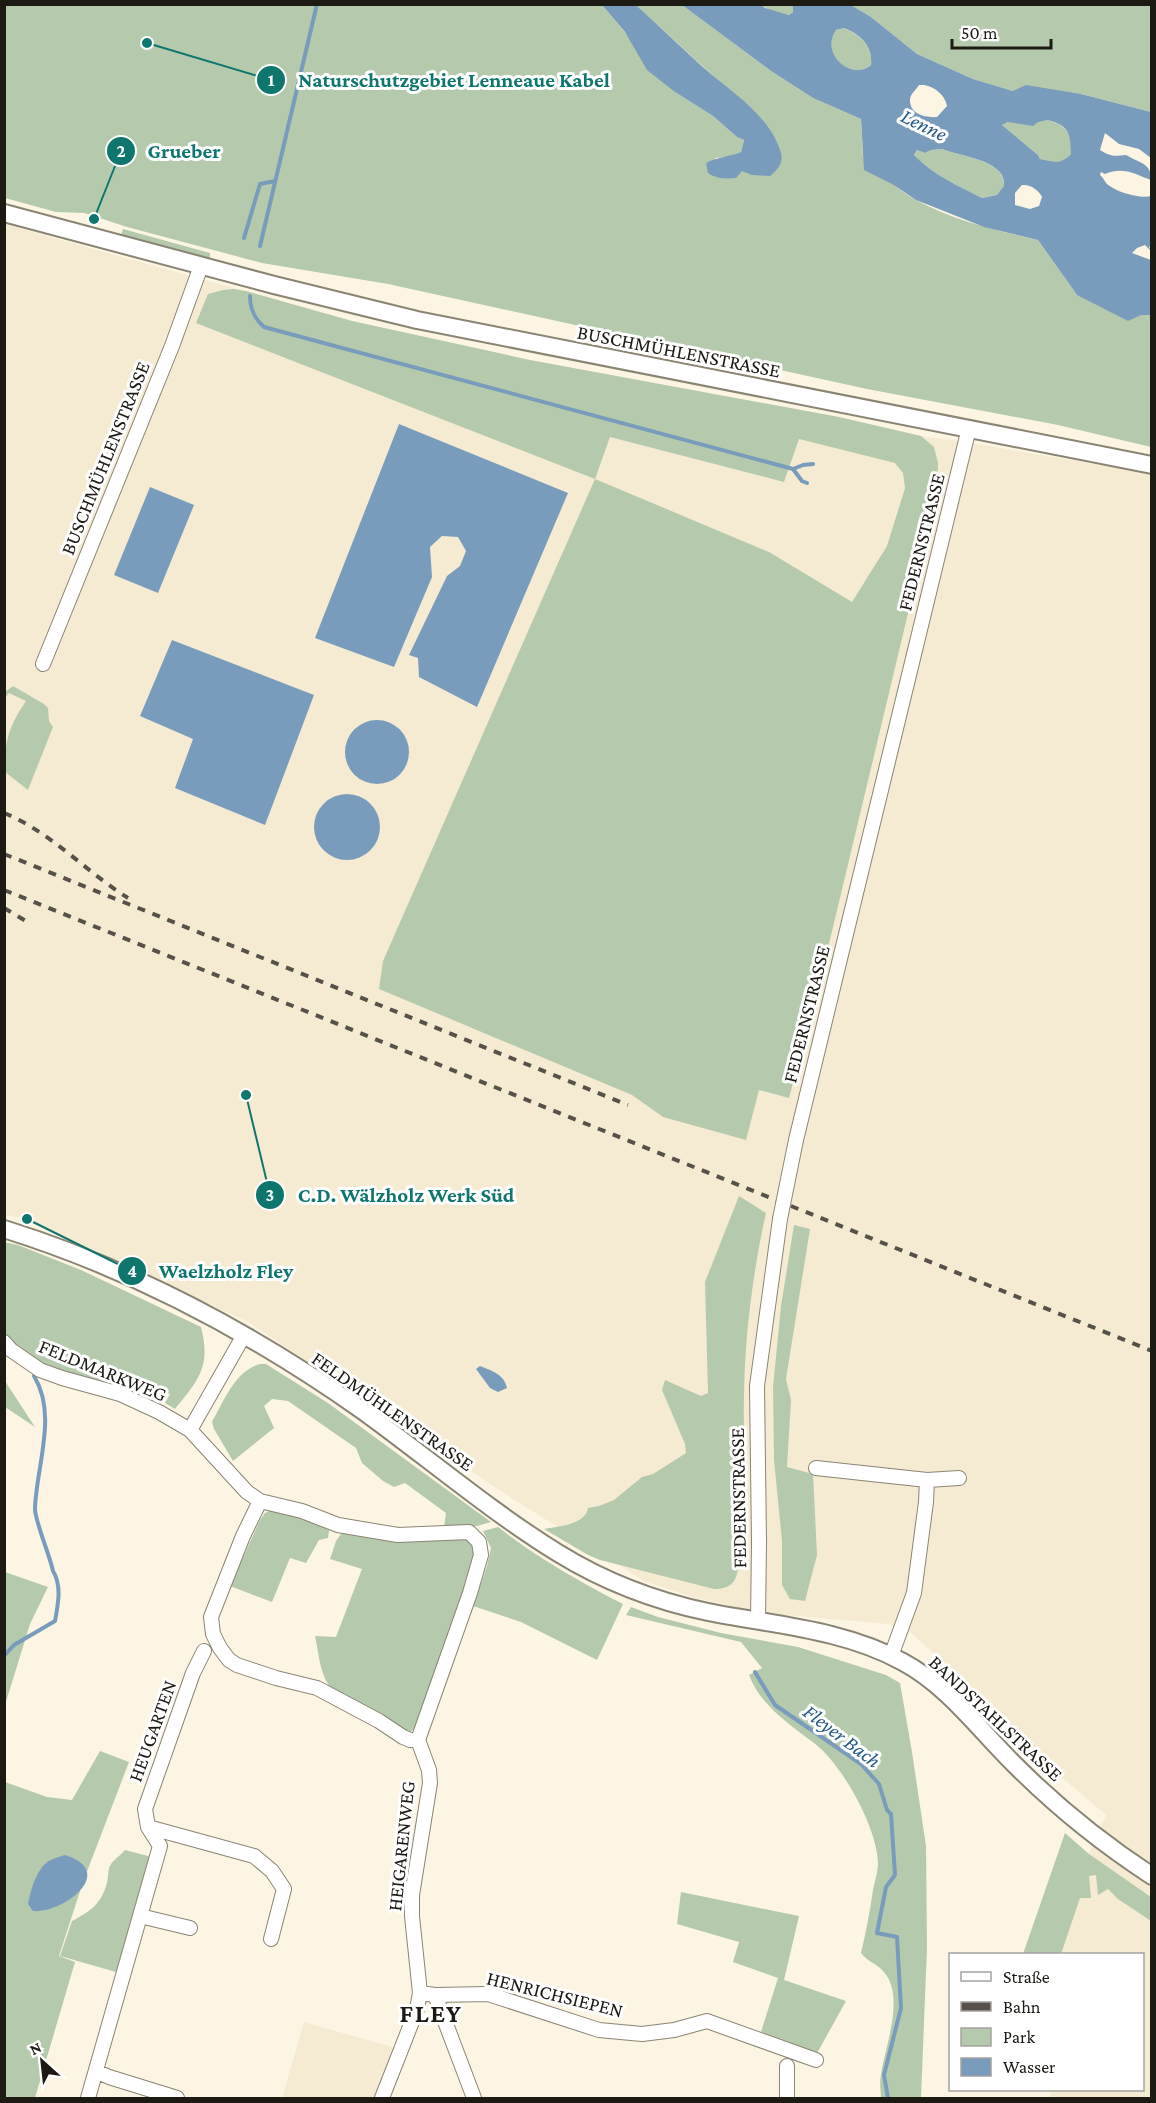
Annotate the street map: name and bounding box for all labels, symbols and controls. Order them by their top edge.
scale bar [952,12,1051,50]
text: 50 m [961,23,998,43]
callout: Naturschutzgebiet Lenneaue Kabel [256,60,622,99]
text: Naturschutzgebiet Lenneaue Kabel [298,68,610,92]
text: 1 [268,70,275,90]
water label: Lenne [897,104,951,146]
callout: Grueber [106,132,233,171]
text: Grueber [147,139,221,163]
text: 2 [116,141,126,161]
street label: BUSCHMÜHLENSTRASSE [576,321,783,382]
street label: BUSCHMÜHLENSTRASSE [56,358,154,558]
street label: FEDERNSTRASSE [893,471,949,613]
street label: FEDERNSTRASSE [778,943,834,1085]
callout: C.D. Wälzholz Werk Süd [255,1175,526,1214]
text: C.D. Wälzholz Werk Süd [298,1183,515,1207]
text: 3 [266,1185,274,1205]
callout: Waelzholz Fley [117,1252,305,1291]
text: Waelzholz Fley [158,1259,294,1283]
text: 4 [127,1261,137,1281]
street label: FELDMARKWEG [36,1334,170,1406]
street label: FELDMÜHLENSTRASSE [308,1347,478,1475]
street label: FEDERNSTRASSE [726,1427,750,1569]
street label: BANDSTAHLSTRASSE [925,1651,1067,1785]
street label: HEUGARTEN [123,1677,181,1785]
water label: Fleyer Bach [799,1699,885,1773]
street label: HEIGARENWEG [383,1780,419,1912]
legend [949,1953,1144,2091]
street label: HENRICHSIEPEN [485,1966,625,2022]
text: Straße [1003,1967,1050,1987]
text: Bahn [1003,1997,1041,2017]
district label: FLEY [400,1999,462,2028]
text: Park [1003,2027,1035,2047]
north arrow [12,2031,72,2091]
text: N [27,2038,44,2058]
text: Wasser [1003,2057,1056,2077]

